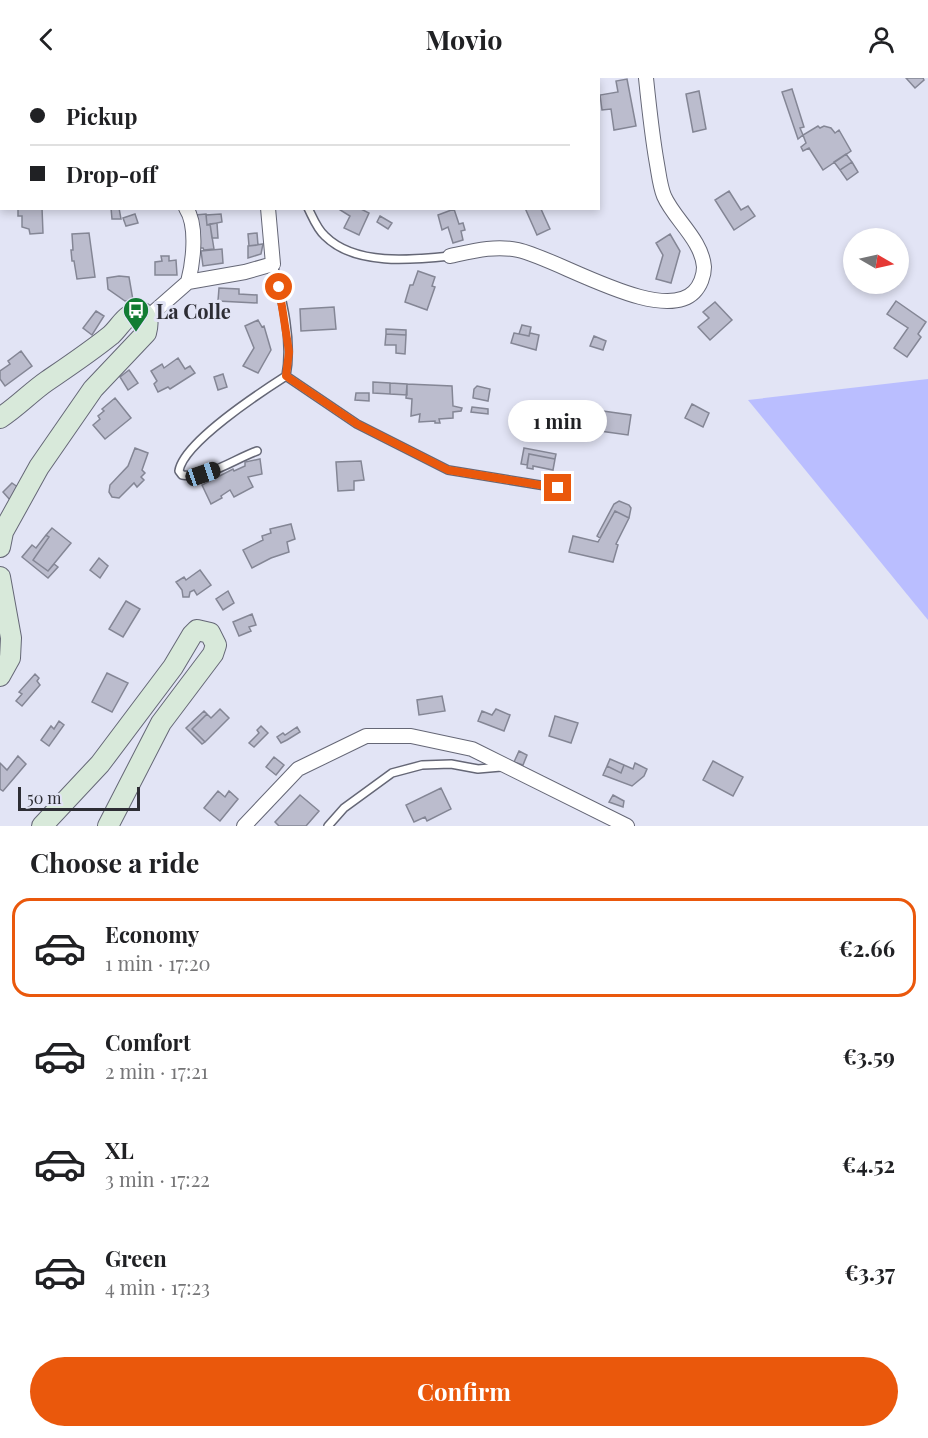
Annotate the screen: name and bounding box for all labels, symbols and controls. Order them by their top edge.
text: Movio [426,21,502,57]
icon: back [30,23,63,56]
icon: person [865,23,898,56]
text: Pickup [66,101,137,131]
text: Drop-off [66,159,157,189]
north arrow [843,228,909,294]
map controls [843,228,909,294]
route start [265,273,292,300]
bus stop icon: La Colle [121,295,151,333]
place label: La Colle [156,297,231,324]
callout: 1 min [508,401,608,443]
text: 1 min [533,407,582,434]
car [183,460,223,488]
route end [544,474,571,501]
scale bar [18,784,140,812]
text: 50 m [27,787,61,808]
text: Choose a ride [30,844,199,880]
text: Economy [105,919,199,949]
icon: car [33,921,87,975]
text: €2.66 [839,933,895,963]
text: 1 min · 17:20 [105,949,211,976]
text: Comfort [105,1027,191,1057]
icon: car [33,1029,87,1083]
text: €3.59 [843,1041,895,1071]
text: 2 min · 17:21 [105,1057,208,1084]
text: XL [105,1135,134,1165]
icon: car [33,1137,87,1191]
text: €4.52 [842,1149,895,1179]
text: 3 min · 17:22 [105,1165,210,1192]
text: Green [105,1243,167,1273]
icon: car [33,1245,87,1299]
text: €3.37 [845,1257,895,1287]
text: 4 min · 17:23 [105,1273,210,1300]
button: Confirm [30,1357,898,1426]

